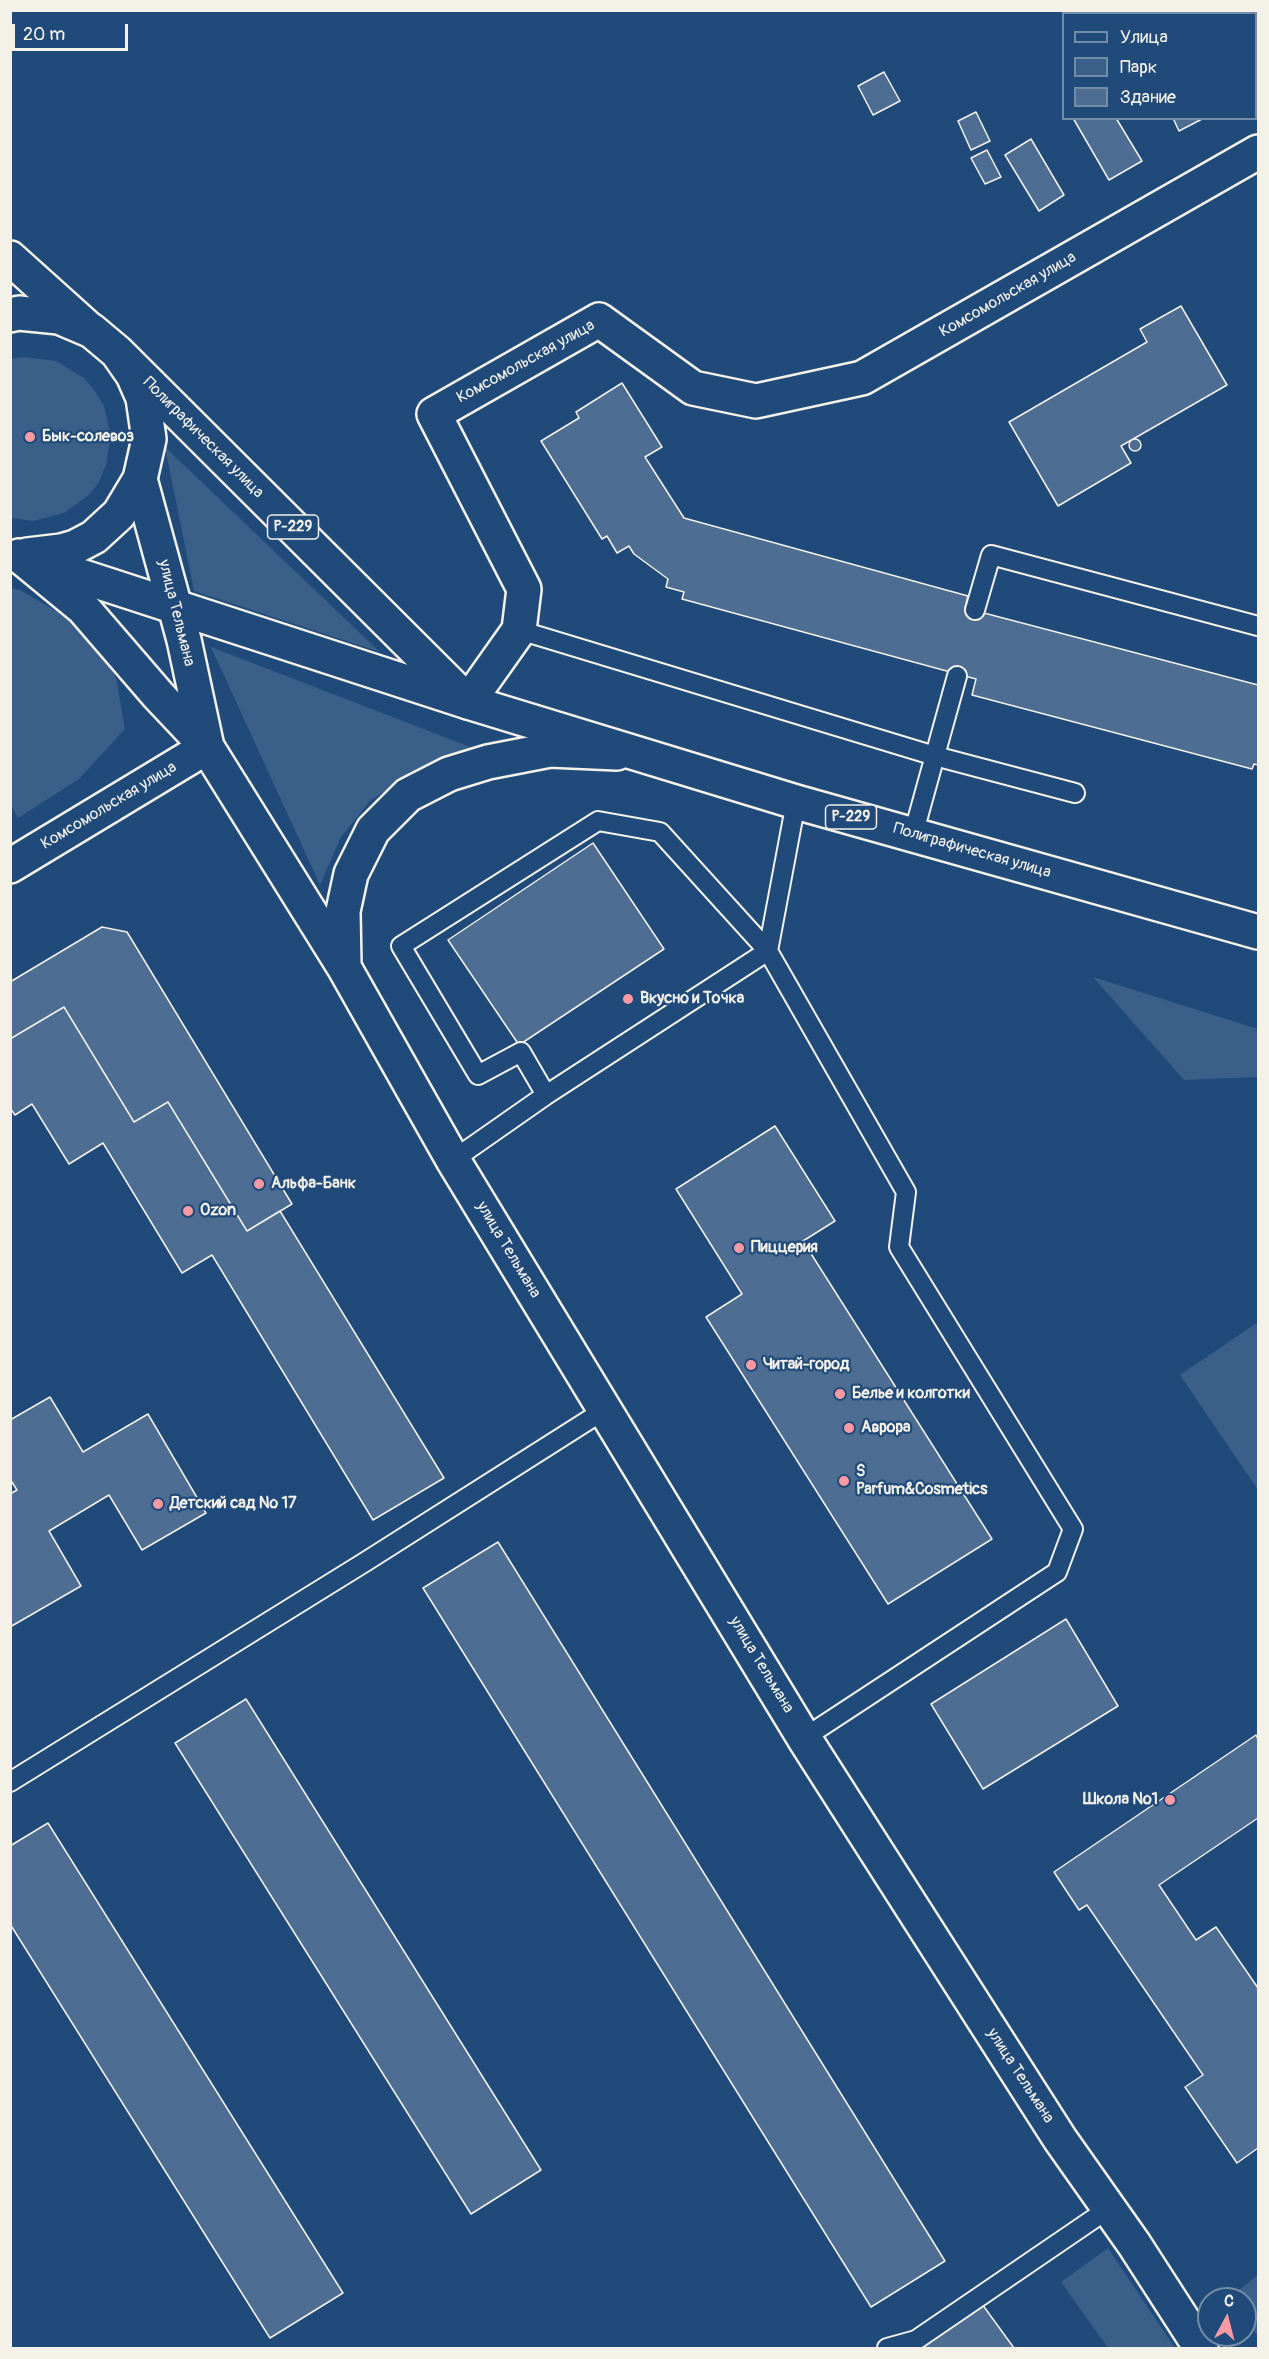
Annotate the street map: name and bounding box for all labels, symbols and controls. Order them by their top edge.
scale bar [15,12,130,50]
legend [1062,12,1257,120]
text: 20 m [23,23,65,46]
text: Улица [1120,26,1168,49]
text: Парк [1120,56,1157,79]
text: Здание [1120,86,1176,109]
street label: Комсомольская улица [936,248,1080,342]
street label: Комсомольская улица [454,316,598,408]
street label: Полиграфическая улица [139,374,267,502]
place label: Бык-солевоз [42,427,134,447]
marker: Бык-солевоз [23,430,37,444]
road number: Р-229 [268,515,318,539]
street label: улица Тельмана [153,558,199,668]
street label: Комсомольская улица [38,758,180,854]
road number: Р-229 [826,805,876,829]
street label: Полиграфическая улица [891,819,1053,883]
place label: Вкусно и Точка [640,989,744,1009]
marker: Вкусно и Точка [621,992,635,1006]
place label: Альфа-Банк [271,1174,356,1194]
marker: Альфа-Банк [252,1177,266,1191]
street label: улица Тельмана [472,1198,544,1302]
place label: Ozon [200,1201,236,1221]
marker: Ozon [181,1204,195,1218]
place label: Пиццерия [751,1238,818,1258]
marker: Пиццерия [732,1241,746,1255]
place label: Читай-город [763,1355,849,1375]
marker: Читай-город [744,1358,758,1372]
place label: Белье и колготки [852,1384,970,1404]
marker: Белье и колготки [833,1387,847,1401]
place label: Аврора [861,1418,910,1438]
marker: Аврора [842,1421,856,1435]
place label: S Parfum&Cosmetics [856,1462,987,1500]
marker: S Parfum&Cosmetics [837,1474,851,1488]
place label: Детский сад № 17 [170,1494,296,1514]
marker: Детский сад № 17 [151,1497,165,1511]
street label: улица Тельмана [725,1613,797,1717]
place label: Школа №1 [1083,1790,1158,1810]
marker: Школа №1 [1163,1793,1177,1807]
street label: улица Тельмана [982,2025,1058,2127]
north arrow [1197,2287,1257,2347]
text: С [1223,2291,1235,2312]

